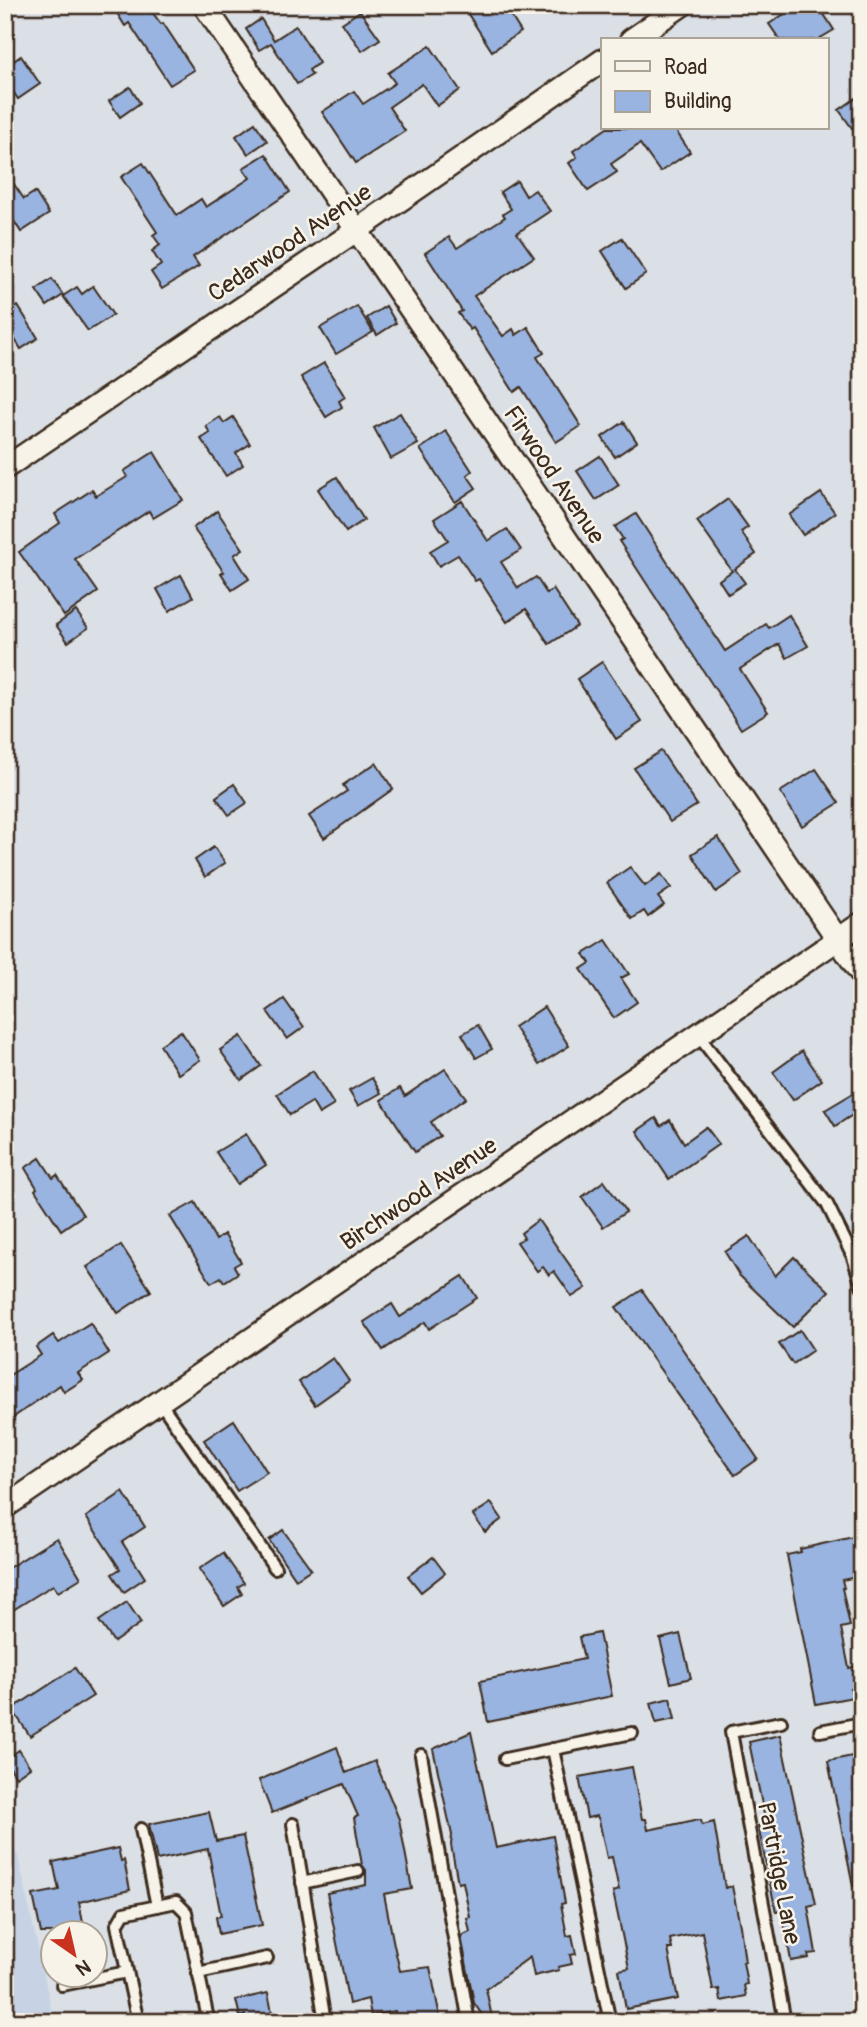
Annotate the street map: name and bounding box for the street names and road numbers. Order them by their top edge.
street label: Cedarwood Avenue [203,178,377,308]
street label: Firwood Avenue [497,401,611,550]
street label: Birchwood Avenue [335,1131,503,1257]
street label: Partridge Lane [751,1799,807,1947]

